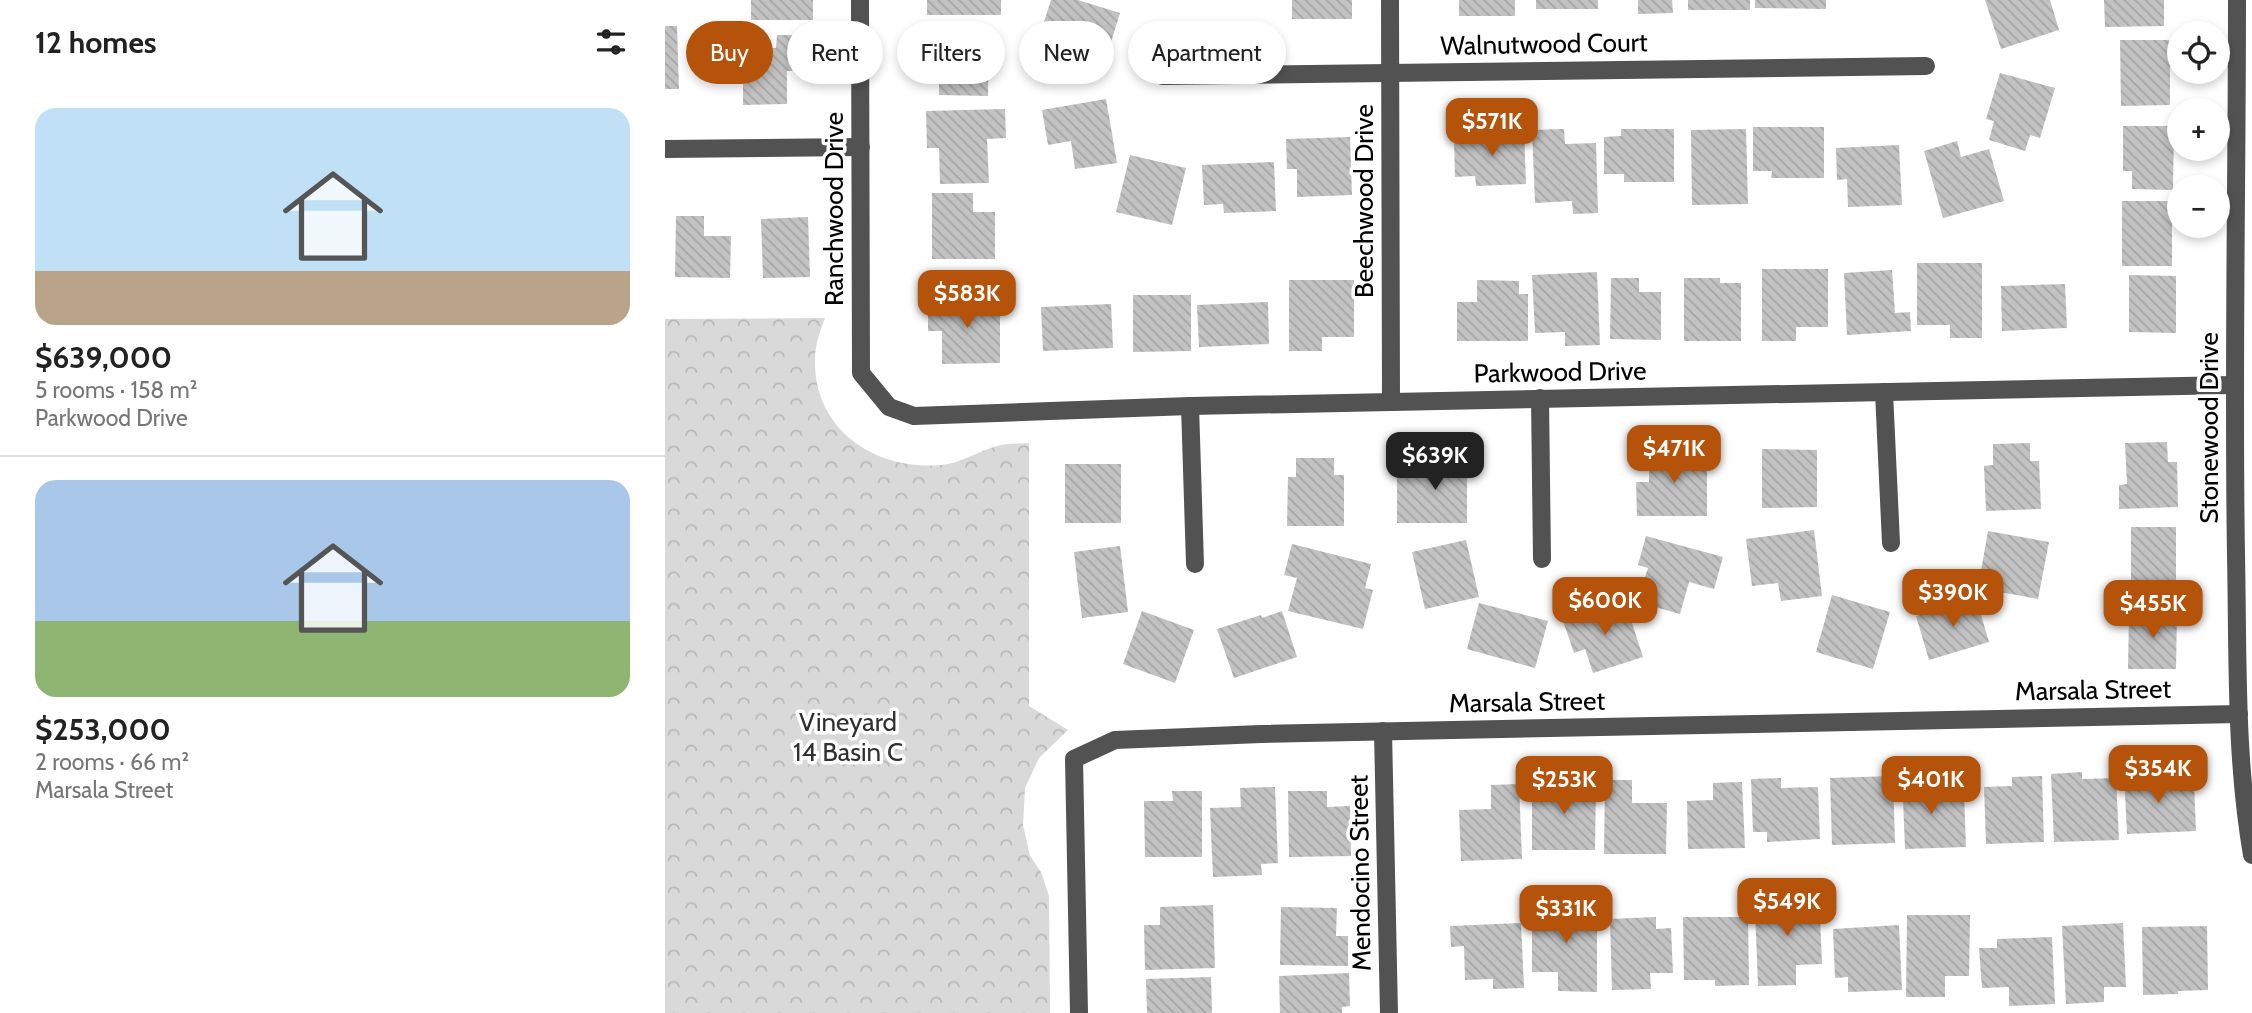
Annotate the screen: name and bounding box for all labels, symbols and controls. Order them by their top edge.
chip: Buy [686,21,773,84]
chip: Rent [787,21,883,84]
chip: Filters [897,21,1005,84]
chip: New [1019,21,1114,84]
chip: Apartment [1128,21,1286,84]
map controls [2167,21,2230,238]
button: locate [2167,21,2230,84]
icon: filters [592,23,630,61]
text: 12 homes [35,24,157,61]
street label: Walnutwood Court [1440,26,1648,62]
button: + [2167,98,2230,161]
pin: $571K [1443,99,1541,158]
street label: Beechwood Drive [1348,104,1380,298]
text: $571K [1462,107,1522,135]
street label: Ranchwood Drive [818,112,850,306]
icon: home [270,153,396,279]
button: − [2167,175,2230,238]
pin: $583K [918,270,1016,330]
text: $583K [934,279,1000,307]
street label: Stonewood Drive [2193,332,2225,524]
text: $639,000 [35,339,172,376]
street label: Parkwood Drive [1473,354,1647,390]
text: 5 rooms · 158 m² [35,376,197,404]
text: Parkwood Drive [35,404,188,432]
pin: $471K [1625,426,1723,485]
pin: $639K [1386,433,1484,492]
text: $471K [1643,434,1705,462]
text: $639K [1402,441,1468,469]
icon: home [270,525,396,651]
pin: $390K [1904,570,2002,629]
pin: $600K [1556,578,1654,637]
text: $390K [1918,578,1988,606]
pin: $455K [2104,580,2202,640]
text: $600K [1568,586,1642,614]
text: $455K [2120,589,2186,617]
street label: Marsala Street [2015,673,2172,707]
street label: Marsala Street [1449,685,1606,719]
park label: Vineyard 14 Basin C [793,706,903,768]
text: $253,000 [35,711,171,748]
pin: $354K [2109,746,2207,805]
text: 2 rooms · 66 m² [35,748,189,776]
text: $354K [2125,754,2191,782]
pin: $253K [1515,756,1613,816]
pin: $401K [1882,756,1980,816]
text: $253K [1532,765,1596,793]
text: $401K [1898,765,1964,793]
street label: Mendocino Street [1342,774,1378,971]
text: Marsala Street [35,776,173,804]
pin: $549K [1738,878,1836,938]
pin: $331K [1517,886,1615,945]
text: $549K [1753,887,1821,915]
text: $331K [1535,894,1597,922]

